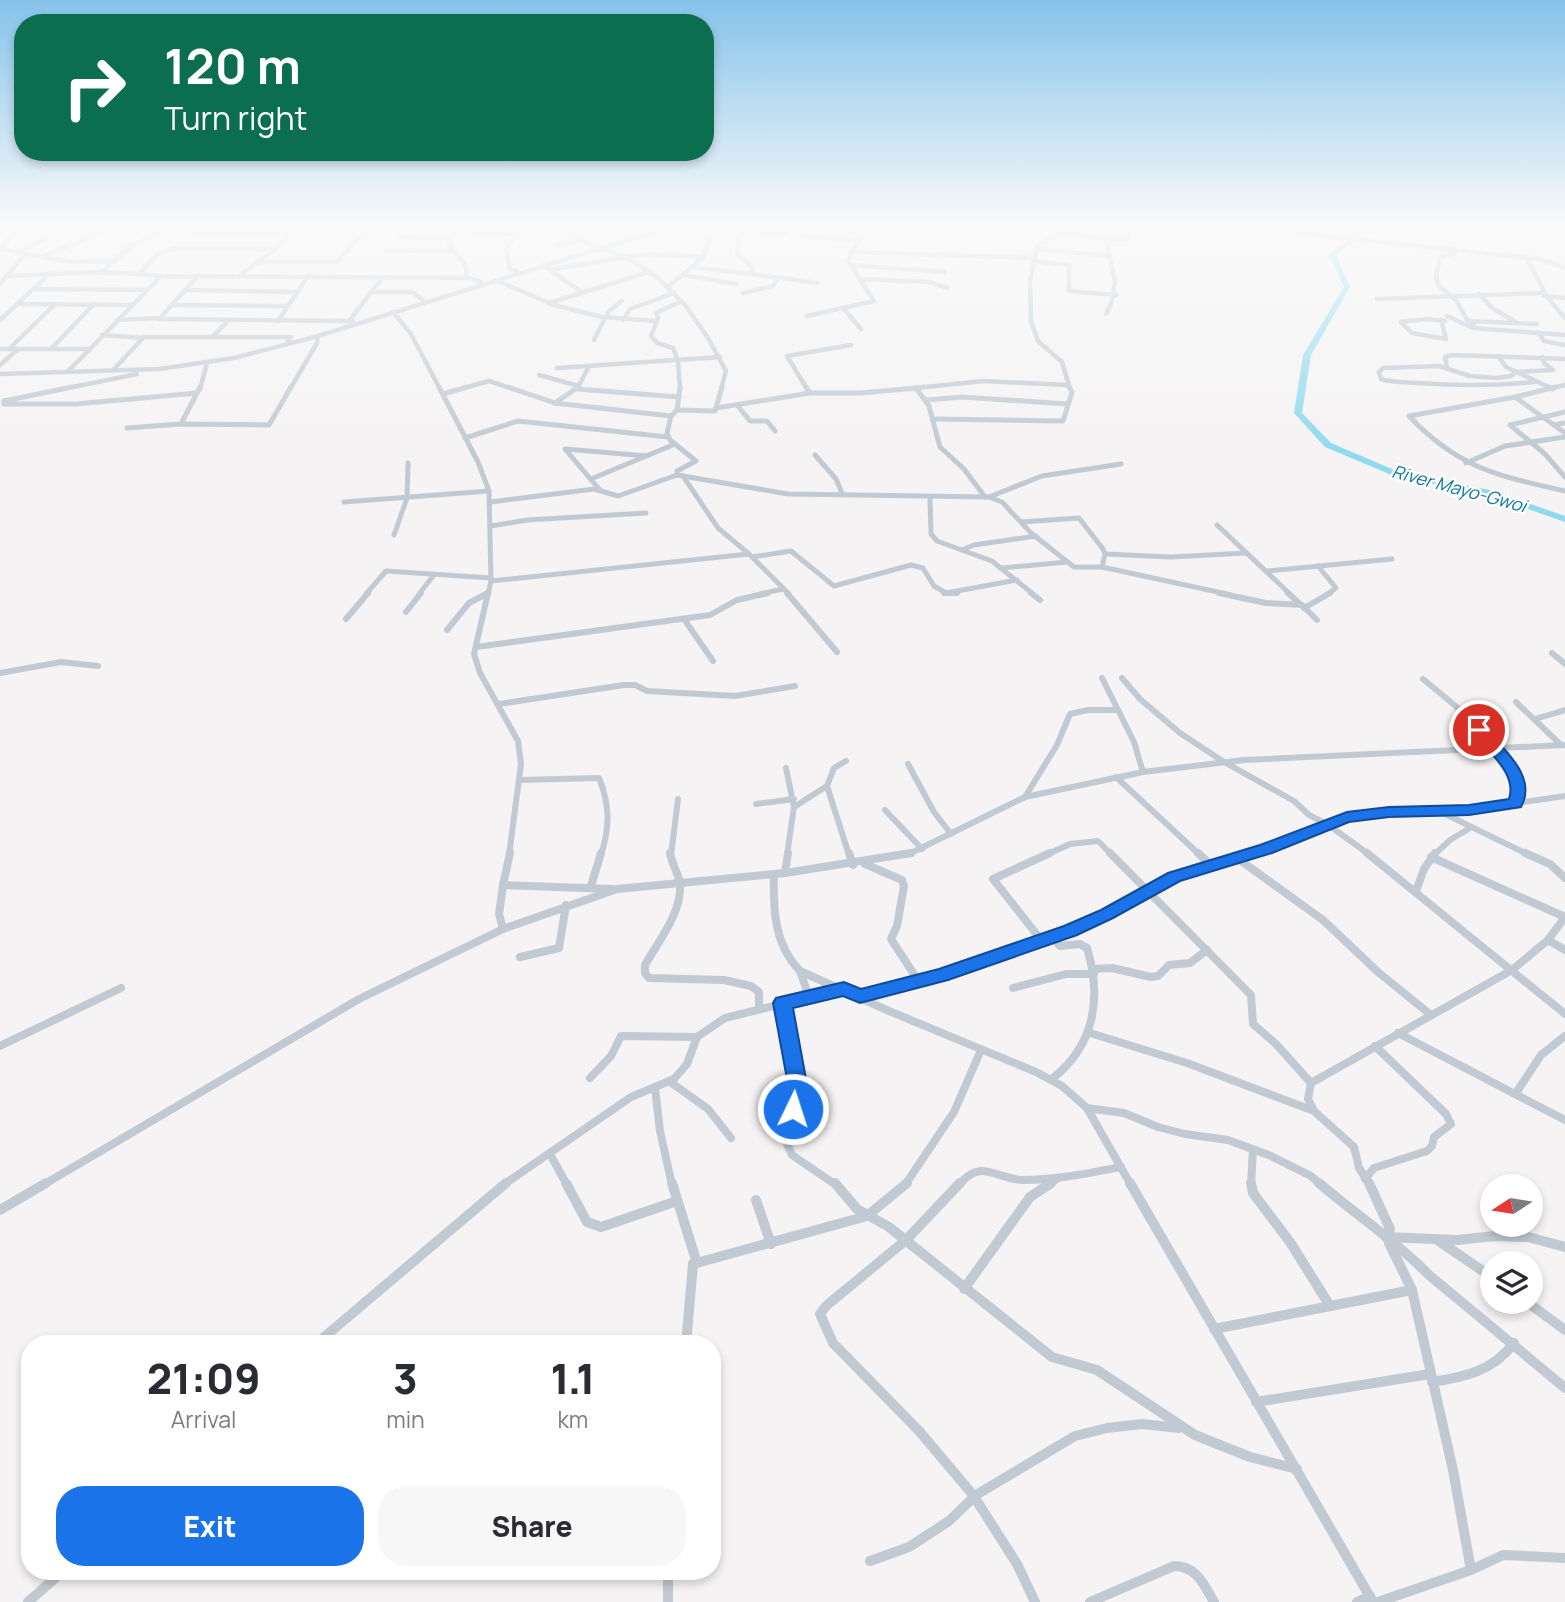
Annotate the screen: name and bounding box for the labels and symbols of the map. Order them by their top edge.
water label: River Mayo-Gwoi [1390,459,1532,518]
pin [1449,700,1509,760]
position arrow [756,1072,830,1146]
north arrow [1480,1174,1544,1237]

